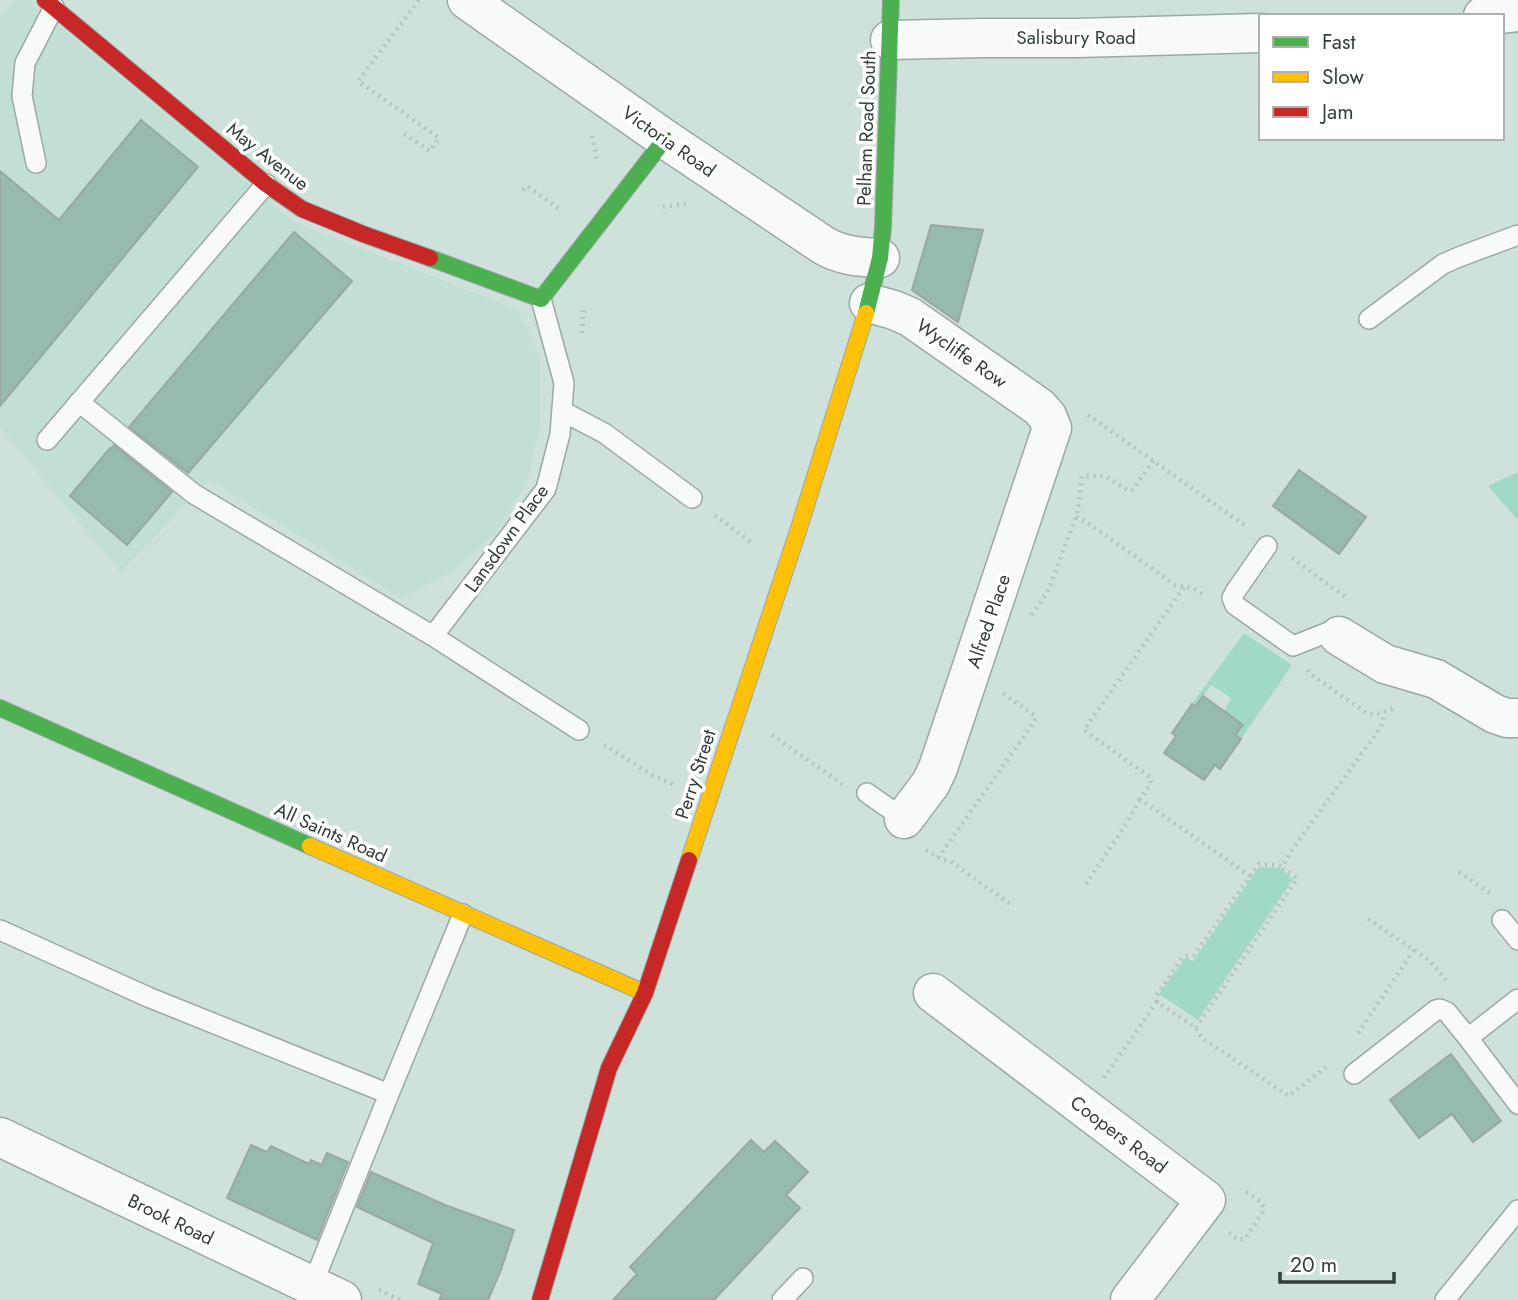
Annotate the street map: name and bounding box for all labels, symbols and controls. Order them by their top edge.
legend [1259,14,1504,140]
street label: Salisbury Road [1016,24,1136,51]
text: Fast [1322,27,1355,57]
street label: Pelham Road South [850,50,883,206]
text: Slow [1322,62,1364,92]
text: Jam [1319,97,1354,127]
street label: Victoria Road [616,99,721,184]
street label: May Avenue [221,116,315,197]
street label: Wycliffe Row [911,312,1013,395]
street label: Lansdown Place [458,479,555,598]
street label: Alfred Place [960,570,1017,672]
street label: Perry Street [668,726,723,822]
street label: All Saints Road [270,796,391,869]
street label: Coopers Road [1065,1089,1173,1180]
street label: Brook Road [123,1187,218,1252]
scale bar [1280,1240,1394,1284]
text: 20 m [1290,1250,1337,1280]

